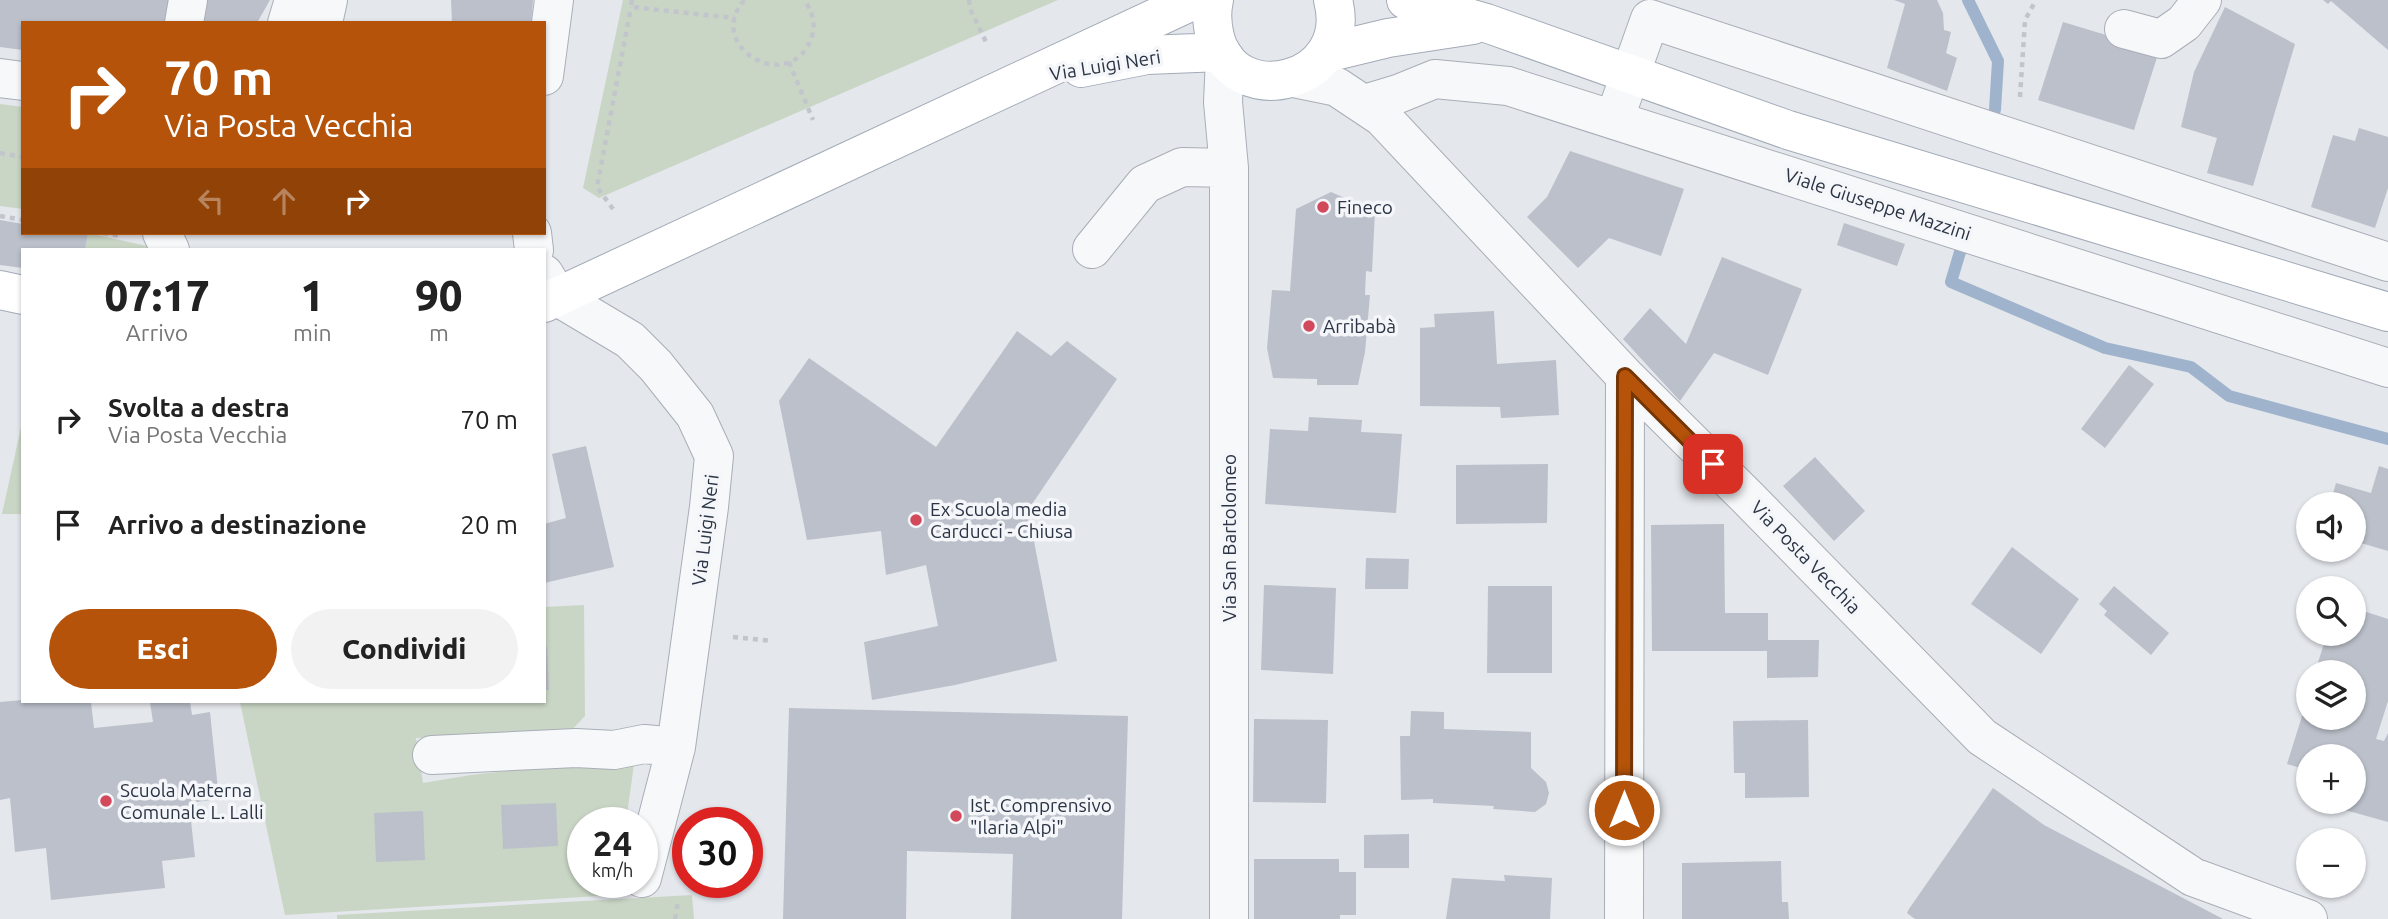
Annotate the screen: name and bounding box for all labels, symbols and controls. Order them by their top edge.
street label: Via Luigi Neri [1048,45,1162,85]
icon: right [49,49,140,140]
text: 70 m [164,49,273,104]
text: Via Posta Vecchia [164,107,414,143]
street label: Viale Giuseppe Mazzini [1782,163,1974,245]
icon: left [192,182,230,220]
icon: ahead [265,182,303,220]
icon: right [338,182,376,220]
place label: Fineco [1337,196,1393,218]
marker: Fineco [1315,199,1331,215]
text: 07:17 [104,272,210,319]
text: 1 [301,272,324,319]
text: 90 [415,272,463,319]
place label: Arribabà [1323,315,1396,337]
marker: Arribabà [1301,318,1317,334]
text: Arrivo [126,320,188,345]
text: min [293,320,332,345]
text: m [429,320,449,345]
text: Svolta a destra [108,393,290,422]
icon: right [49,401,87,439]
text: 70 m [460,405,518,434]
text: Via Posta Vecchia [108,422,287,447]
pin [1683,434,1743,494]
icon: arrive [1694,445,1732,483]
street label: Via San Bartolomeo [1218,454,1240,622]
street label: Via Luigi Neri [687,473,723,587]
map controls [2296,492,2366,898]
button: sound [2296,492,2366,562]
street label: Via Posta Vecchia [1747,496,1865,618]
place label: Ex Scuola media Carducci - Chiusa [930,498,1073,542]
icon: arrive [49,506,87,544]
text: Arrivo a destinazione [108,510,367,539]
text: 20 m [460,510,518,539]
marker: Ex Scuola media Carducci - Chiusa [908,512,924,528]
button: search [2296,576,2366,646]
button: Esci [49,609,277,689]
button: Condividi [291,609,518,689]
button: layers [2296,660,2366,730]
button: + [2296,744,2366,814]
position arrow [1587,773,1661,847]
place label: Scuola Materna Comunale L. Lalli [120,779,264,823]
marker: Scuola Materna Comunale L. Lalli [98,793,114,809]
place label: Ist. Comprensivo "Ilaria Alpi" [970,794,1112,838]
speed limit sign: 30 [672,807,763,898]
marker: Ist. Comprensivo "Ilaria Alpi" [948,808,964,824]
text: 24 [593,823,632,863]
button: − [2296,828,2366,898]
text: km/h [592,860,633,880]

